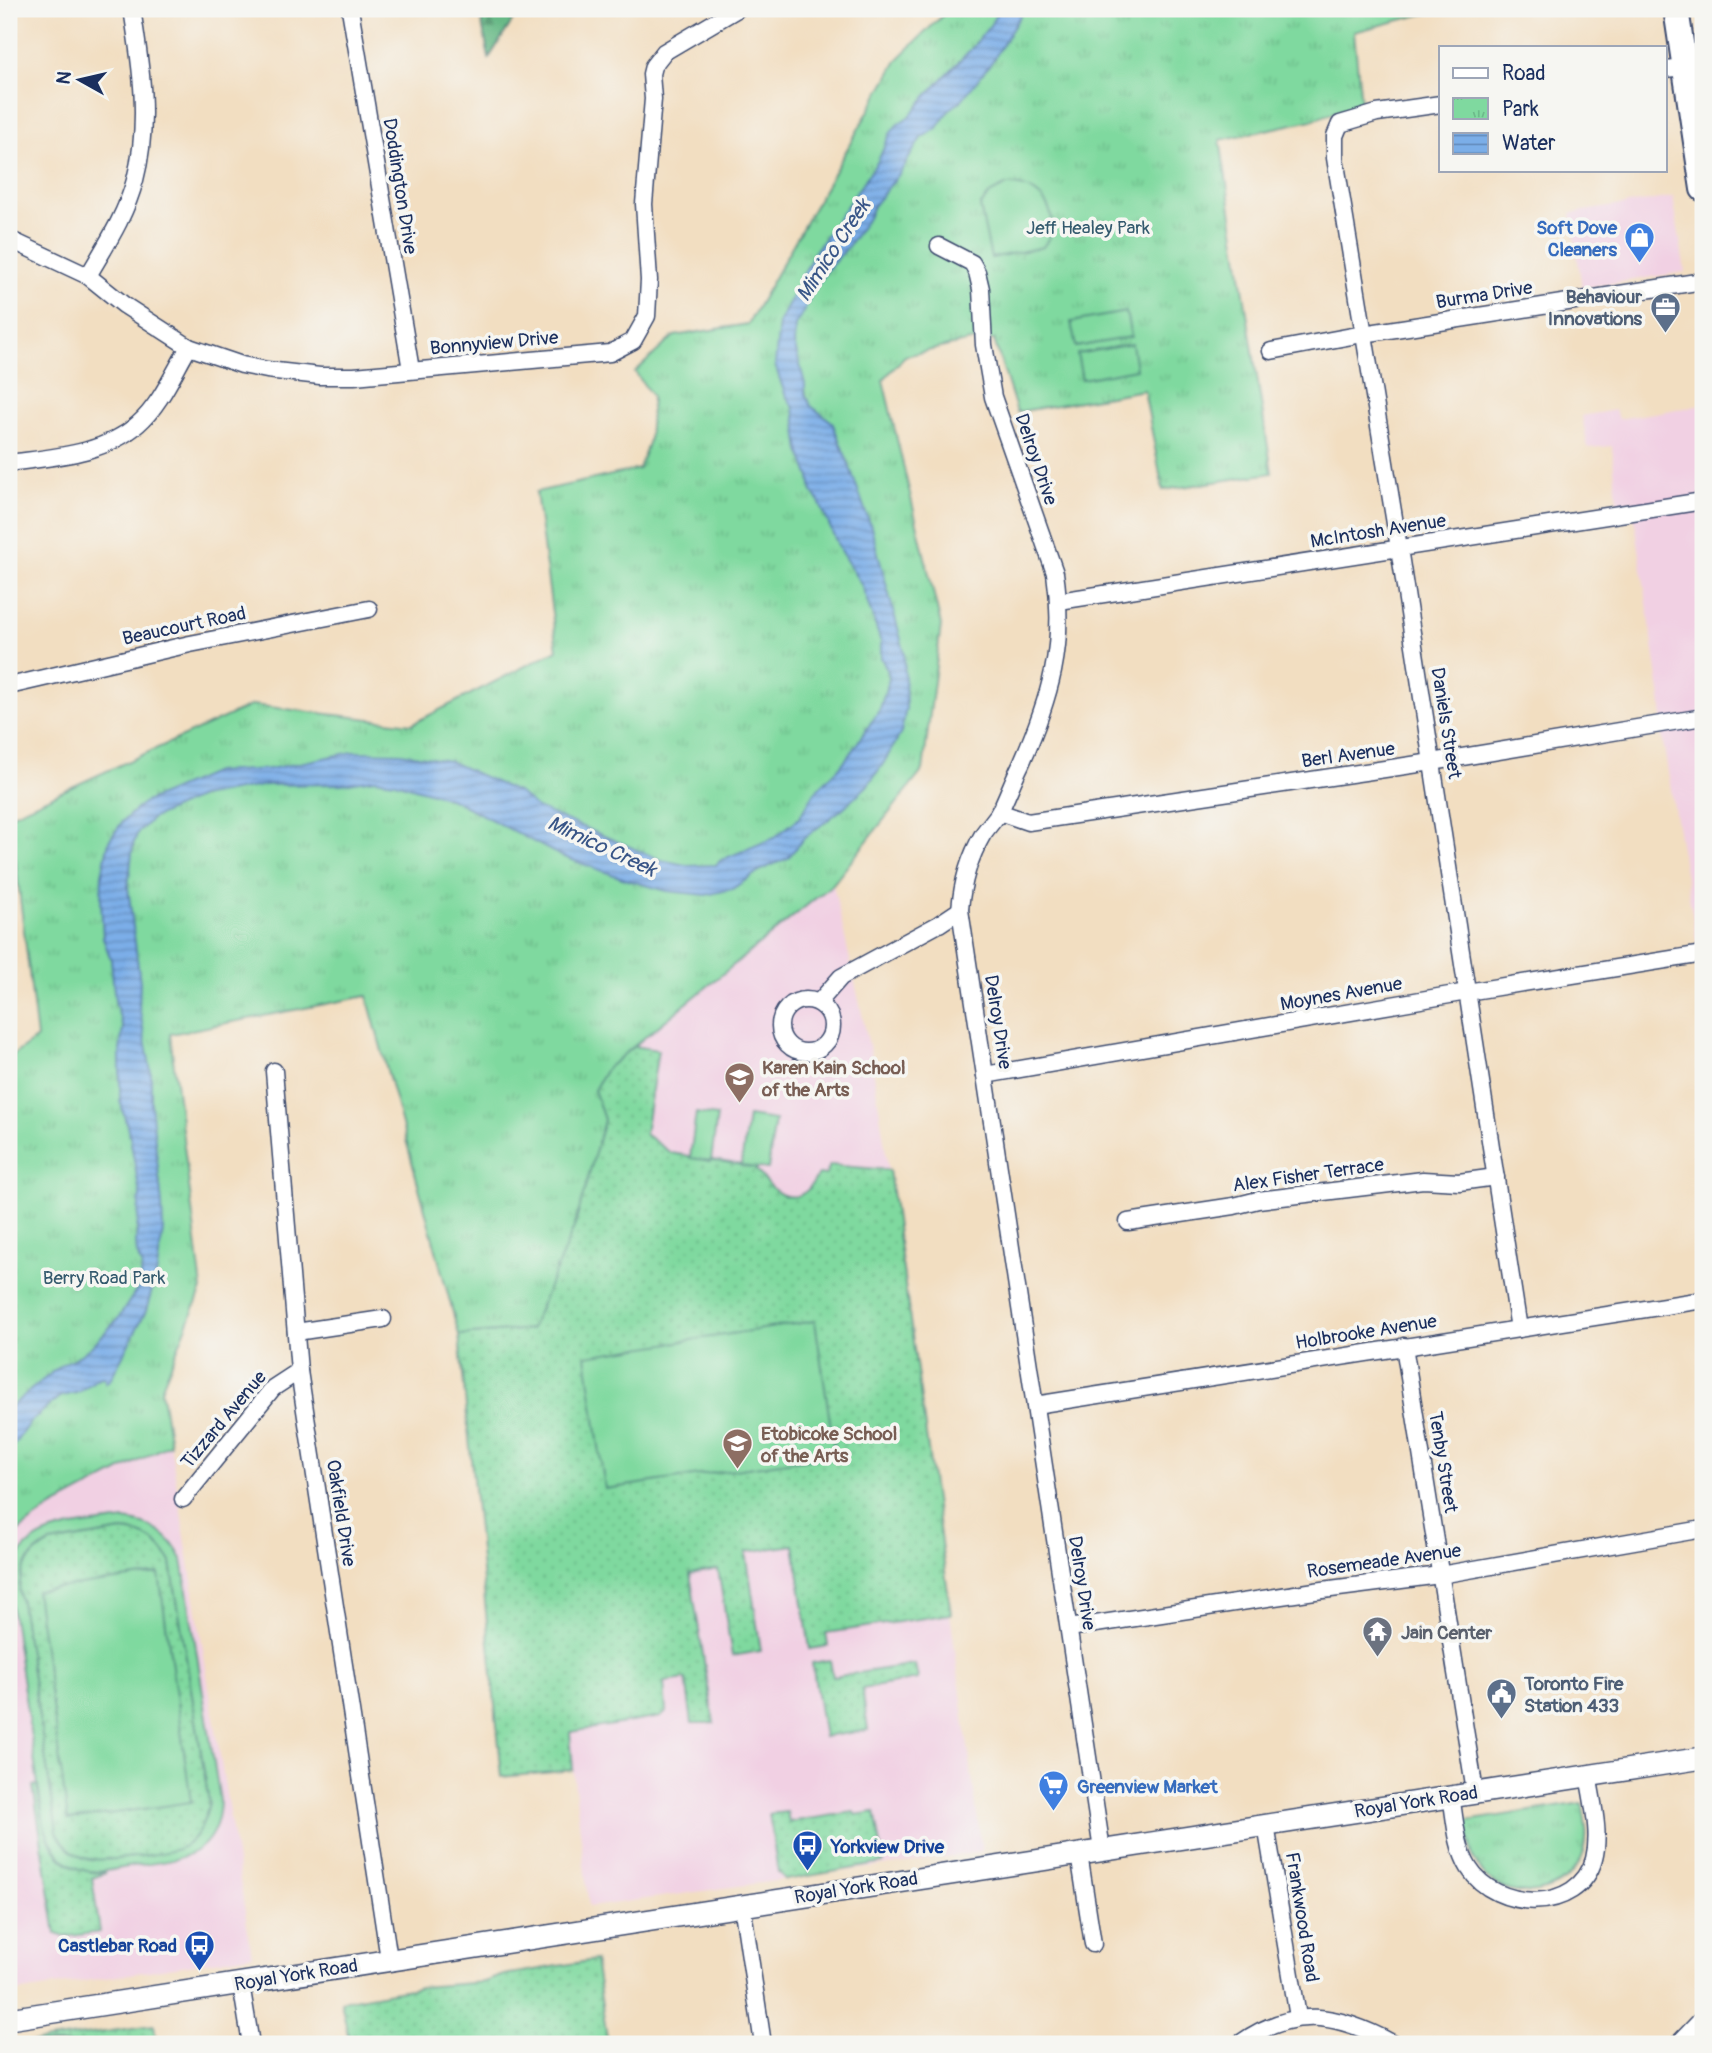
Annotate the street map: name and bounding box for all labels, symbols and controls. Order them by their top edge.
north arrow [46,46,116,116]
legend [1439,46,1666,172]
text: Road [1502,60,1546,87]
text: N [51,70,77,86]
text: Park [1502,96,1539,123]
street label: Doddington Drive [377,116,423,256]
text: Water [1502,130,1556,157]
water label: Mimico Creek [790,192,878,307]
park label: Jeff Healey Park [1026,216,1150,240]
place label: Soft Dove Cleaners [1536,216,1618,262]
shop icon: Soft Dove Cleaners [1623,221,1657,265]
street label: Burma Drive [1434,275,1535,314]
place label: Behaviour Innovations [1548,285,1643,331]
office icon: Behaviour Innovations [1648,290,1682,334]
street label: Bonnyview Drive [429,325,560,361]
street label: Delroy Drive [1009,410,1063,509]
street label: McIntosh Avenue [1309,508,1448,554]
street label: Beaucourt Road [120,601,248,651]
street label: Daniels Street [1425,666,1467,781]
street label: Berl Avenue [1300,736,1397,773]
water label: Mimico Creek [543,810,662,884]
street label: Moynes Avenue [1278,971,1405,1016]
street label: Delroy Drive [979,973,1017,1072]
place label: Karen Kain School of the Arts [761,1056,906,1102]
school or university icon: Karen Kain School of the Arts [722,1061,756,1105]
street label: Alex Fisher Terrace [1231,1152,1386,1197]
park label: Berry Road Park [43,1266,165,1290]
street label: Holbrooke Avenue [1294,1309,1439,1355]
street label: Tizzard Avenue [176,1365,272,1474]
street label: Tenby Street [1423,1410,1463,1515]
place label: Etobicoke School of the Arts [760,1422,897,1468]
school or university icon: Etobicoke School of the Arts [721,1427,755,1471]
street label: Oakfield Drive [321,1458,361,1569]
street label: Delroy Drive [1063,1534,1101,1633]
street label: Rosemeade Avenue [1306,1538,1463,1584]
temple icon: Jain Center [1361,1615,1395,1659]
place label: Jain Center [1401,1621,1492,1645]
place label: Toronto Fire Station 433 [1523,1672,1624,1718]
public building icon: Toronto Fire Station 433 [1484,1677,1518,1721]
supermarket icon: Greenview Market [1037,1769,1071,1813]
place label: Greenview Market [1077,1775,1219,1799]
street label: Royal York Road [1353,1780,1480,1824]
bus stop icon: Yorkview Drive [791,1829,825,1873]
place label: Yorkview Drive [830,1835,945,1859]
street label: Frankwood Road [1280,1850,1324,1984]
street label: Royal York Road [793,1866,920,1910]
bus stop icon: Castlebar Road [183,1928,217,1972]
place label: Castlebar Road [58,1934,177,1958]
street label: Royal York Road [233,1953,360,1997]

